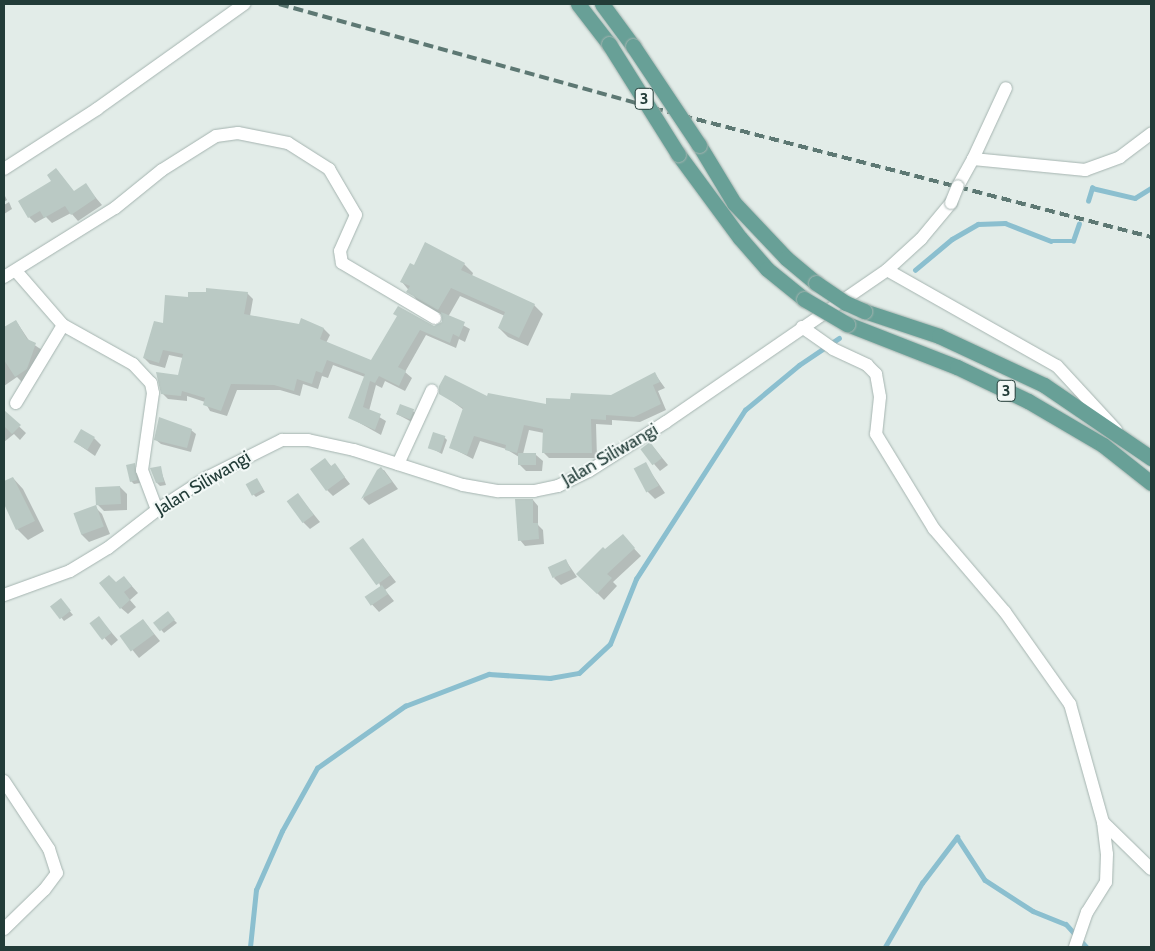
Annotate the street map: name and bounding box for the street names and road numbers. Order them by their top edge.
road number: 3 [634,86,654,112]
road number: 3 [996,378,1016,404]
street label: Jalan Siliwangi [558,419,662,491]
street label: Jalan Siliwangi [152,446,254,520]

